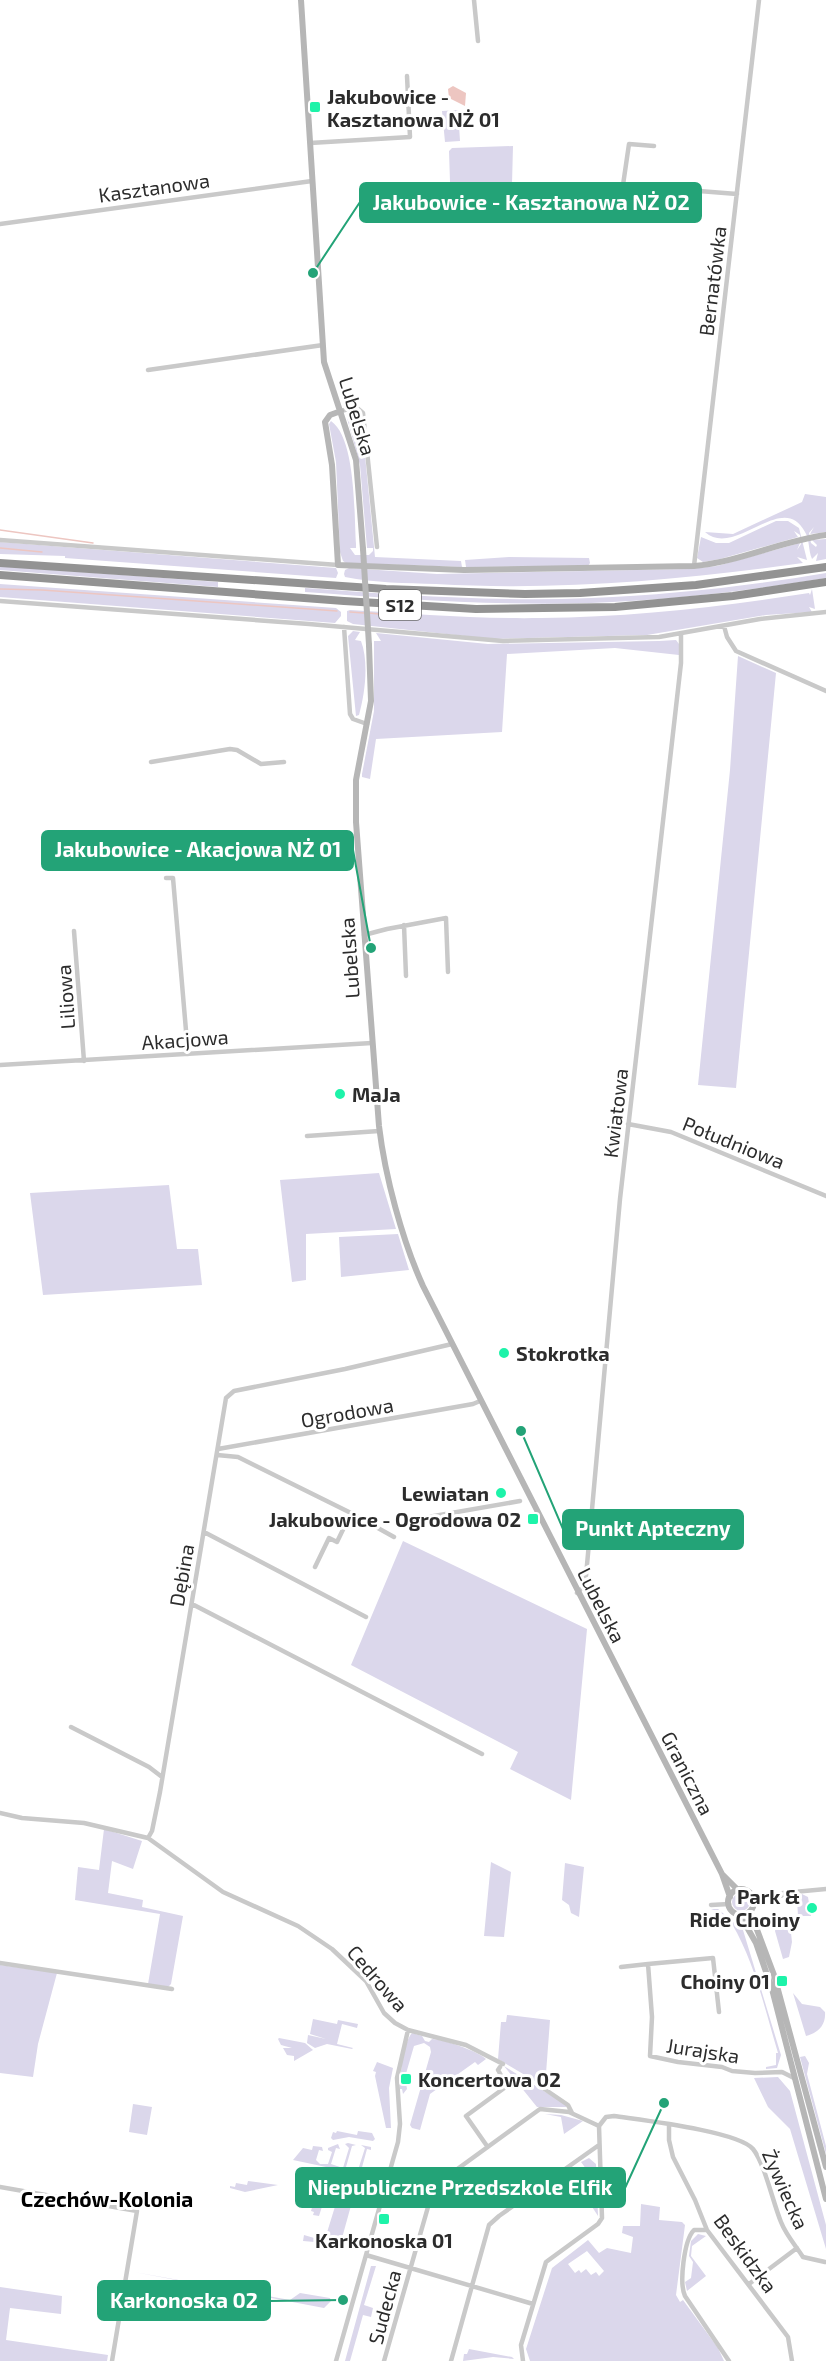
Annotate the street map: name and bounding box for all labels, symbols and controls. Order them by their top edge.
place label: Jakubowice - Kasztanowa NŻ 01 [327,84,500,131]
marker: Jakubowice - Kasztanowa NŻ 01 [308,100,322,114]
street label: Kasztanowa [97,167,211,207]
callout: Jakubowice - Kasztanowa NŻ 02 [360,183,701,222]
text: Jakubowice - Kasztanowa NŻ 02 [372,189,690,214]
street label: Bernatówka [693,225,731,337]
street label: Lubelska [335,374,381,458]
road number: S12 [379,590,421,620]
callout: Jakubowice - Akacjowa NŻ 01 [42,831,353,870]
text: Jakubowice - Akacjowa NŻ 01 [55,836,341,861]
street label: Lubelska [334,917,364,999]
street label: Liliowa [51,964,79,1030]
street label: Akacjowa [141,1024,229,1054]
street label: Kwiatowa [598,1067,632,1159]
place label: MaJa [352,1082,401,1106]
marker: MaJa [333,1087,347,1101]
street label: Południowa [680,1111,788,1173]
place label: Stokrotka [516,1341,610,1365]
marker: Stokrotka [497,1346,511,1360]
street label: Ogrodowa [299,1392,395,1432]
place label: Lewiatan [402,1481,489,1505]
marker: Lewiatan [494,1486,508,1500]
place label: Jakubowice - Ogrodowa 02 [269,1507,521,1531]
callout: Punkt Apteczny [563,1510,743,1549]
marker: Jakubowice - Ogrodowa 02 [526,1512,540,1526]
text: Punkt Apteczny [575,1515,731,1541]
street label: Dębina [164,1542,198,1608]
street label: Lubelska [573,1563,631,1647]
street label: Graniczna [657,1727,719,1819]
place label: Park & Ride Choiny [690,1884,801,1932]
marker: Park & Ride Choiny [805,1901,819,1915]
street label: Cedrowa [343,1940,413,2016]
place label: Choiny 01 [680,1969,770,1994]
marker: Choiny 01 [775,1974,789,1988]
street label: Jurajska [665,2032,741,2068]
place label: Koncertowa 02 [418,2067,561,2091]
marker: Koncertowa 02 [399,2072,413,2086]
street label: Żywiecka [758,2145,814,2233]
callout: Niepubliczne Przedszkole Elfik [296,2168,625,2207]
text: Niepubliczne Przedszkole Elfik [308,2174,613,2199]
district label: Czechów-Kolonia [21,2186,193,2211]
street label: Beskidzka [709,2209,783,2297]
marker: Karkonoska 01 [377,2212,391,2226]
place label: Karkonoska 01 [315,2228,453,2252]
street label: Sudecka [363,2267,405,2347]
callout: Karkonoska 02 [98,2281,270,2320]
text: Karkonoska 02 [110,2287,258,2312]

